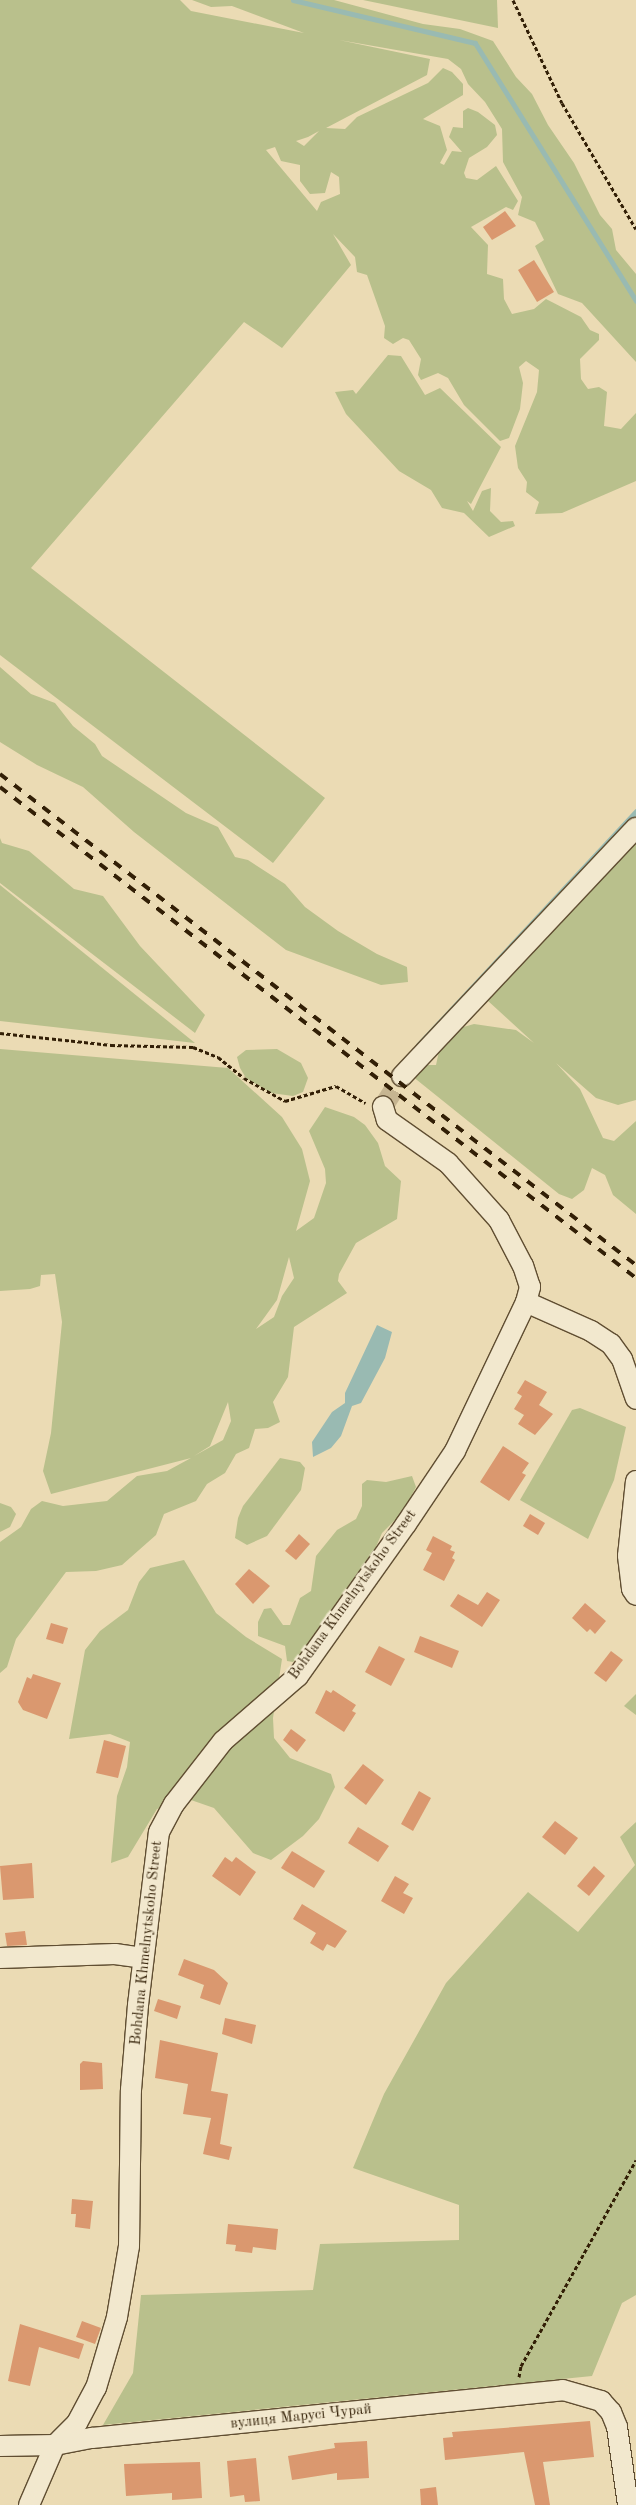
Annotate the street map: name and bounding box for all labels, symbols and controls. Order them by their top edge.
street label: Bohdana Khmelnytskoho Street [285,1506,421,1684]
street label: Bohdana Khmelnytskoho Street [127,1840,167,2046]
street label: вулиця Марусі Чурай [230,2401,372,2433]

